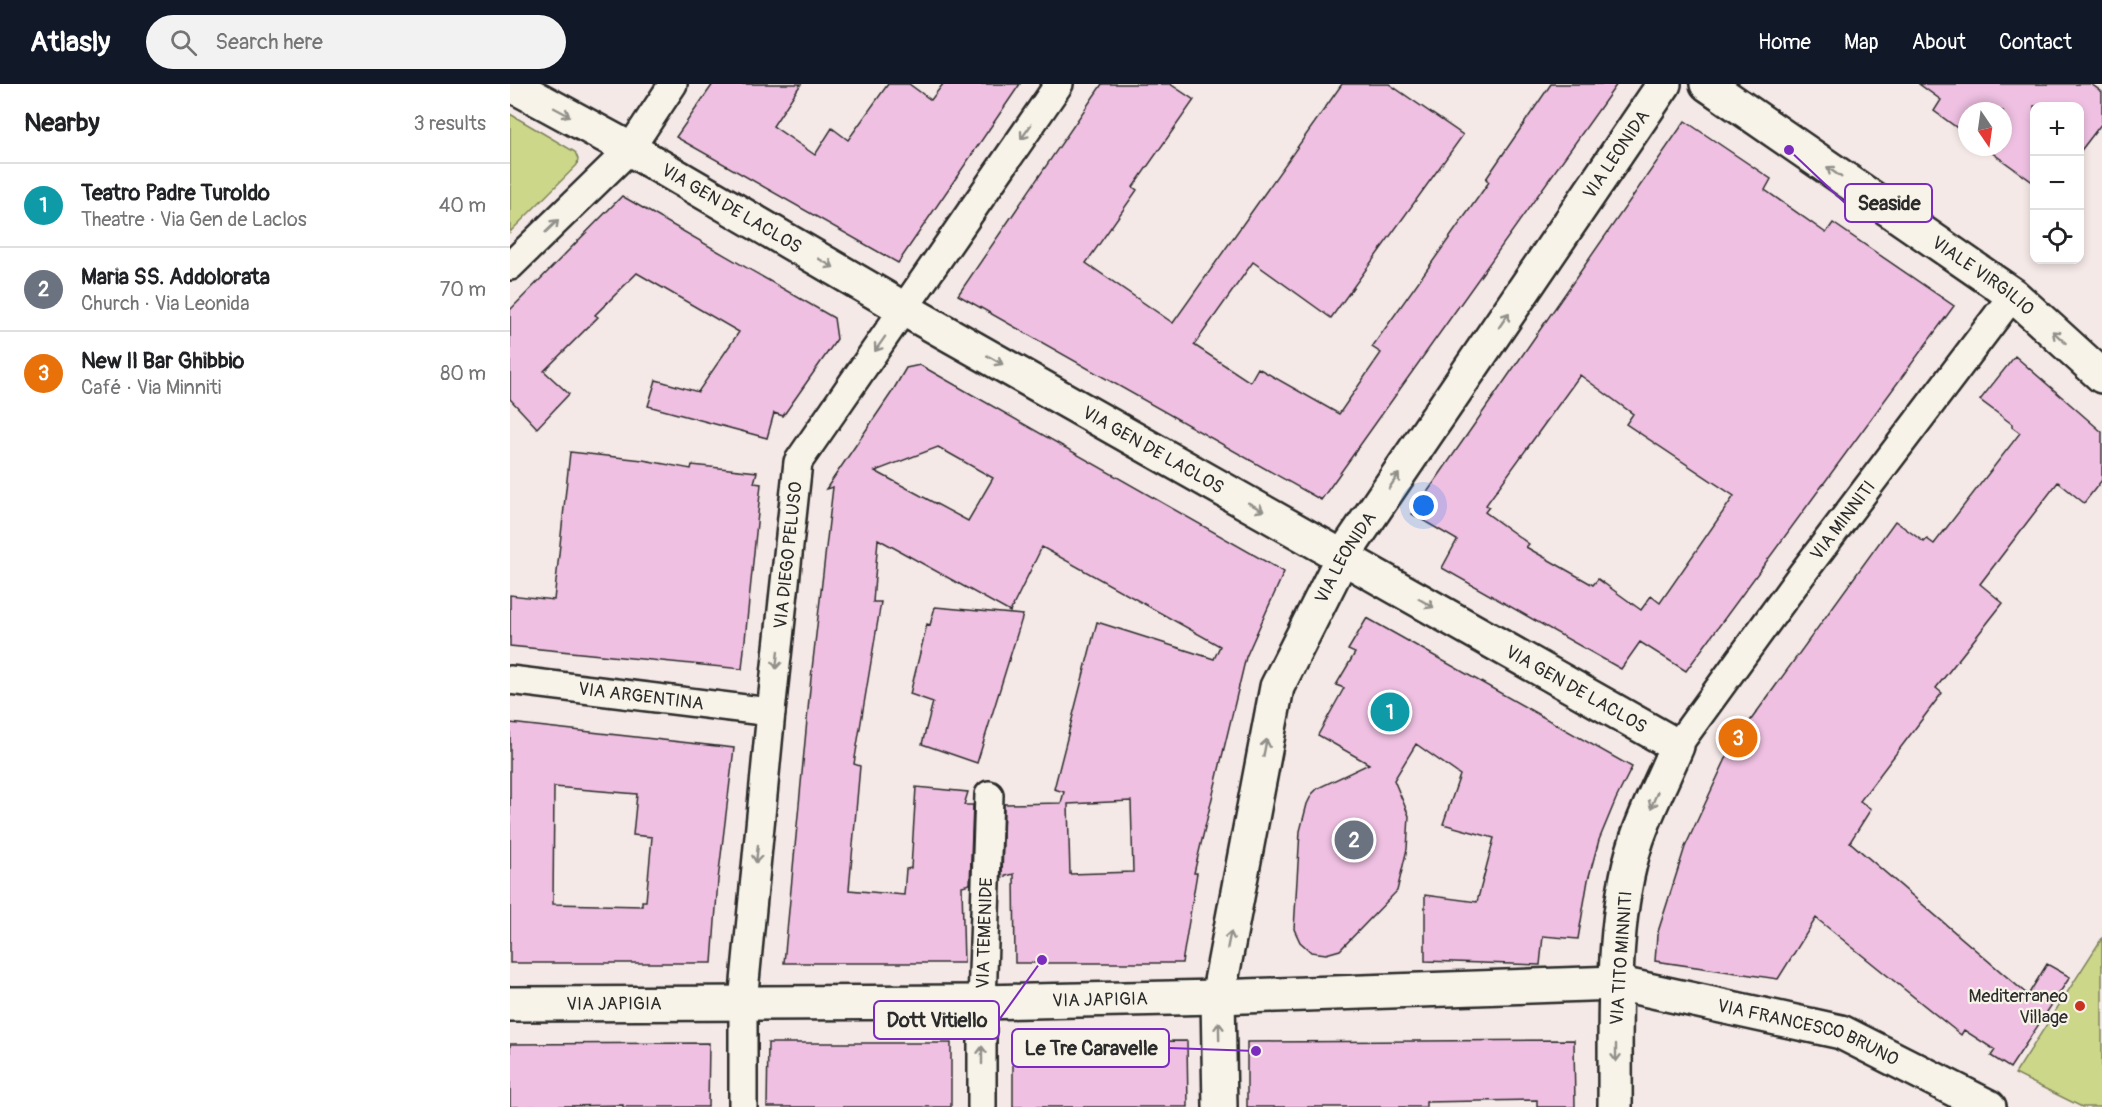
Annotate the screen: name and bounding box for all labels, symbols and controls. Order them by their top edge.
search box [146,15,566,69]
text: Atlasly [30,25,110,60]
icon: search [167,26,200,59]
text: Search here [215,28,323,56]
text: Home [1758,29,1811,56]
text: Map [1844,29,1879,56]
text: About [1912,29,1966,56]
text: Contact [1999,29,2072,56]
north arrow [1958,102,2012,156]
map controls [2030,102,2084,264]
button: + [2030,102,2084,156]
street label: VIA LEONIDA [1578,105,1655,204]
text: Nearby [24,107,100,139]
one-way arrow [552,107,570,118]
text: 3 results [414,111,486,136]
one-way arrow [1020,124,1032,140]
button: − [2030,156,2084,210]
street label: VIA GEN DE LACLOS [657,159,806,259]
one-way arrow [1826,166,1843,178]
text: Teatro Padre Turoldo [81,179,270,207]
callout: Seaside [1845,184,1932,222]
text: Seaside [1857,191,1922,216]
text: 1 [40,193,47,218]
text: 40 m [439,193,486,218]
text: Theatre · Via Gen de Laclos [81,207,307,232]
button: locate [2030,210,2084,264]
one-way arrow [544,218,559,233]
street label: VIALE VIRGILIO [1927,231,2039,321]
one-way arrow [817,258,834,270]
text: Maria SS. Addolorata [81,263,270,291]
text: 2 [38,277,49,302]
text: 70 m [440,277,486,302]
text: Church · Via Leonida [81,291,249,316]
one-way arrow [1498,312,1510,328]
one-way arrow [2051,330,2066,344]
one-way arrow [874,336,886,352]
text: New Il Bar Ghibbio [81,347,244,375]
one-way arrow [986,354,1003,366]
text: 3 [38,361,49,386]
text: 80 m [440,361,486,386]
text: Café · Via Minniti [81,375,221,400]
street label: VIA GEN DE LACLOS [1078,401,1228,499]
one-way arrow [1388,473,1400,489]
street label: VIA MINNITI [1806,476,1881,565]
street label: VIA DIEGO PELUSO [769,481,808,630]
your location [1409,491,1438,520]
one-way arrow [1247,501,1264,513]
street label: VIA LEONIDA [1310,507,1382,607]
one-way arrow [1417,598,1434,610]
street label: VIA GEN DE LACLOS [1501,640,1651,739]
one-way arrow [771,649,782,669]
street label: VIA ARGENTINA [577,677,705,716]
pin: 1 [1370,690,1410,734]
pin: 3 [1718,716,1758,760]
one-way arrow [1260,739,1271,759]
one-way arrow [1648,790,1659,809]
pin: 2 [1334,818,1374,862]
one-way arrow [751,843,762,863]
street label: VIA TEMENIDE [971,877,998,989]
street label: VIA TITO MINNITI [1605,890,1638,1026]
one-way arrow [1224,931,1235,950]
place label: Mediterraneo Village [1969,985,2068,1029]
street label: VIA JAPIGIA [1052,987,1148,1013]
street label: VIA JAPIGIA [566,992,662,1016]
street label: VIA FRANCESCO BRUNO [1715,994,1902,1071]
marker: Mediterraneo Village [2073,999,2087,1013]
callout: Dott Vitiello [874,1001,999,1039]
text: Dott Vitiello [886,1008,988,1033]
one-way arrow [1213,1022,1225,1042]
callout: Le Tre Caravelle [1012,1029,1169,1067]
text: Le Tre Caravelle [1024,1036,1159,1061]
one-way arrow [1610,1042,1622,1062]
one-way arrow [976,1045,988,1065]

